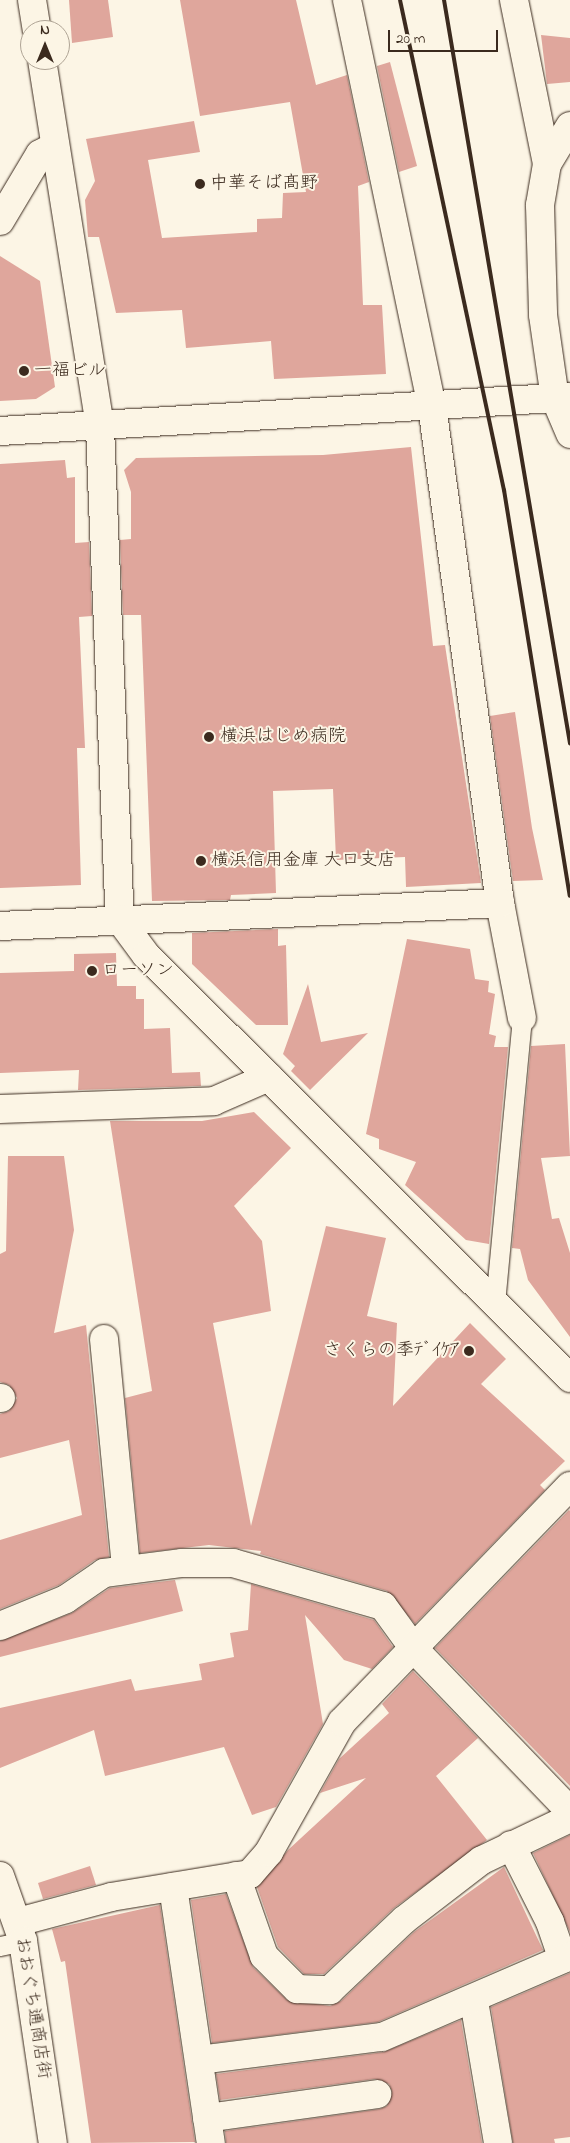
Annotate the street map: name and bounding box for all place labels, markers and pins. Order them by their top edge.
place label: 中華そば髙野 [210,173,318,195]
marker: 中華そば髙野 [194,178,206,190]
place label: 一福ビル [34,360,106,382]
marker: 一福ビル [18,365,30,377]
place label: 横浜はじめ病院 [220,726,346,748]
marker: 横浜はじめ病院 [202,730,216,744]
place label: 横浜信用金庫 大口支店 [211,850,395,872]
marker: 横浜信用金庫 大口支店 [195,855,207,867]
place label: ローソン [102,960,174,982]
marker: ローソン [86,965,98,977]
place label: さくらの季ﾃﾞｲｹｱ [324,1340,459,1362]
marker: さくらの季ﾃﾞｲｹｱ [463,1345,475,1357]

